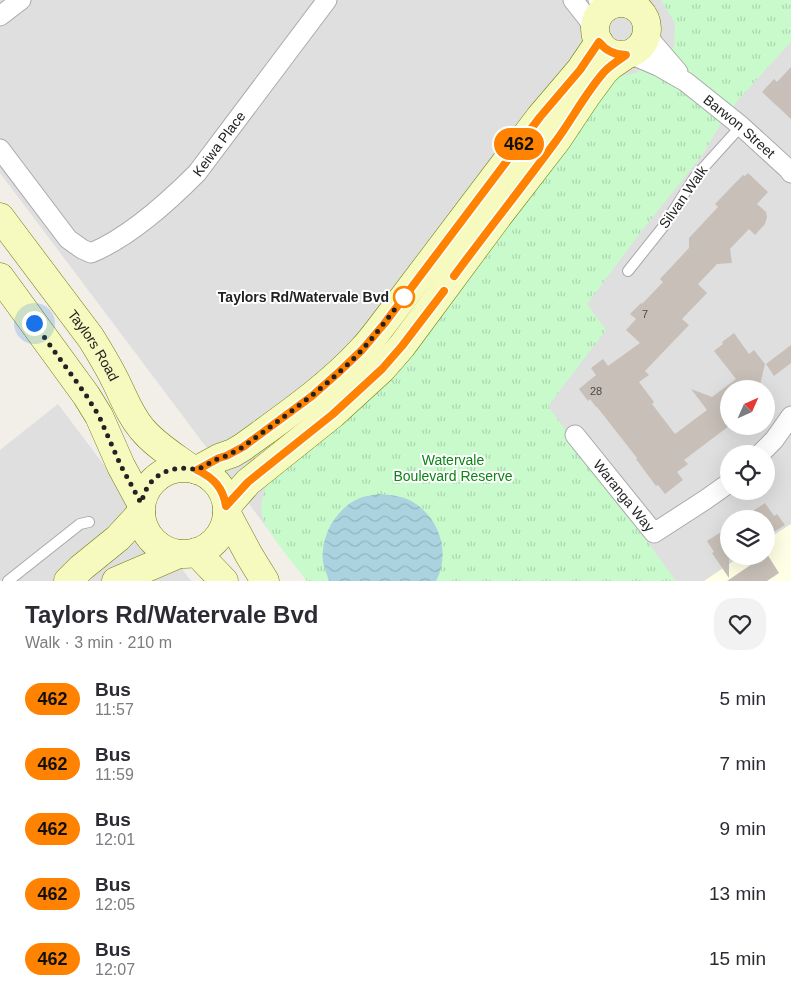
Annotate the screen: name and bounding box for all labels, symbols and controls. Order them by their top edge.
street label: Barwon Street [700,91,778,161]
street label: Keiwa Place [189,108,249,179]
line badge: 462 [490,128,548,160]
text: 462 [504,134,534,154]
street label: Silvan Walk [656,162,711,231]
marker: Taylors Rd/Watervale Bvd [393,286,415,308]
place label: Taylors Rd/Watervale Bvd [218,289,389,305]
street label: Taylors Road [65,307,122,384]
house number: 7 [642,308,648,320]
your location [22,311,47,336]
north arrow [720,380,775,435]
map controls [720,380,775,565]
house number: 28 [590,385,602,397]
button: locate [720,445,775,500]
park label: Watervale Boulevard Reserve [393,452,513,484]
street label: Waranga Way [590,457,658,535]
button: layers [720,510,775,565]
button: heart [714,598,766,650]
text: Taylors Rd/Watervale Bvd [25,601,318,628]
text: Walk · 3 min · 210 m [25,634,172,651]
text: Bus [95,679,131,700]
text: 5 min [720,688,766,709]
text: 462 [37,689,68,709]
text: 11:57 [95,701,134,718]
text: Bus [95,744,131,765]
text: 7 min [720,753,766,774]
text: 462 [37,754,68,774]
text: 11:59 [95,766,134,783]
text: Bus [95,809,131,830]
text: 9 min [720,818,766,839]
text: 462 [37,819,68,839]
text: 12:01 [95,831,135,848]
text: Bus [95,874,131,895]
text: 13 min [709,883,766,904]
text: 462 [37,884,68,904]
text: 12:05 [95,896,135,913]
text: Bus [95,939,131,960]
text: 15 min [709,948,766,969]
text: 462 [37,949,68,969]
text: 12:07 [95,961,135,978]

